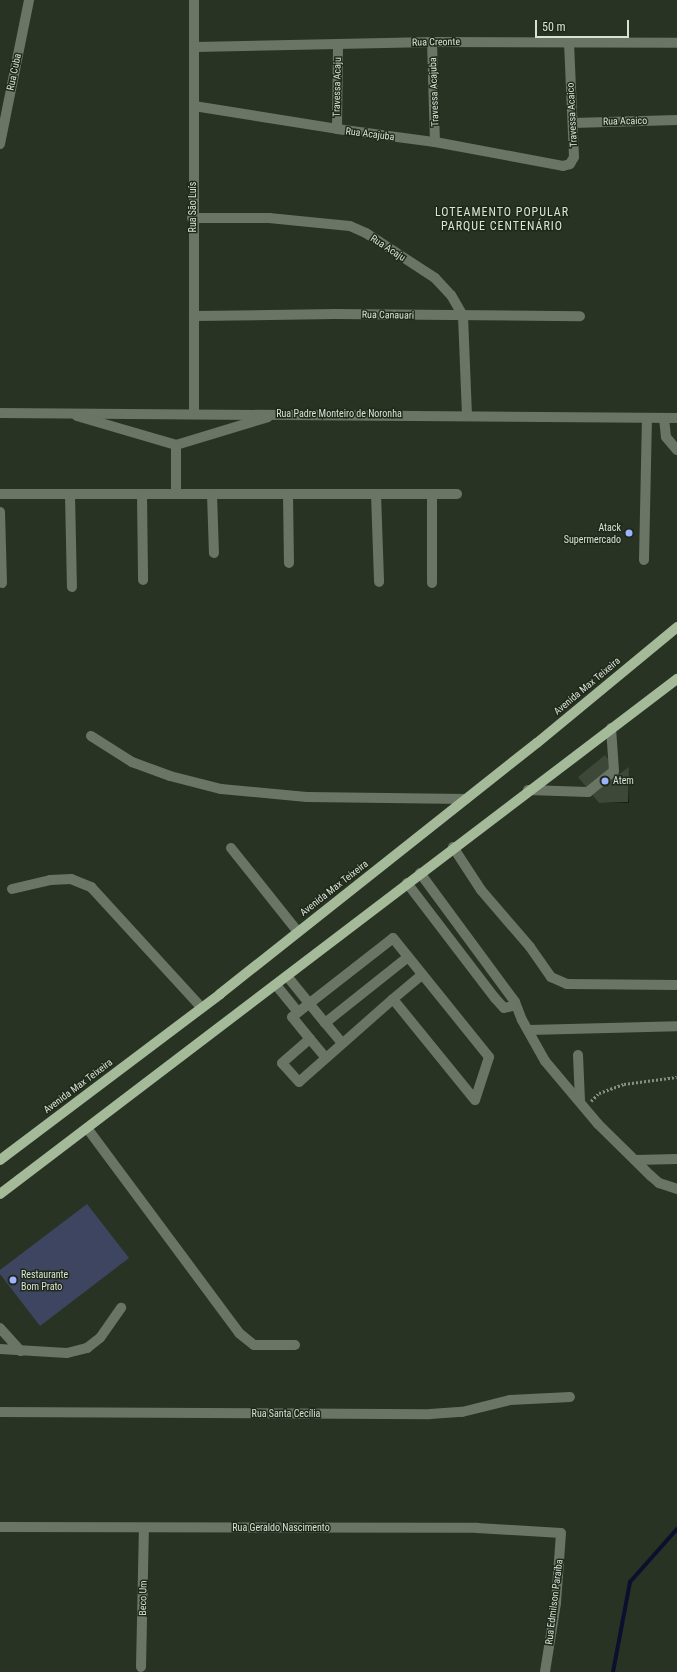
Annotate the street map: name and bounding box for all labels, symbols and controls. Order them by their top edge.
scale bar [537,12,631,38]
text: 50 m [542,20,566,34]
street label: Rua Creonte [412,36,460,48]
street label: Rua Cuba [4,52,24,92]
street label: Travessa Acaju [330,57,344,117]
street label: Travessa Acajuba [427,57,441,127]
street label: Travessa Acaico [564,82,580,148]
street label: Rua Acaico [603,115,647,127]
street label: Rua Acajuba [345,125,395,143]
street label: Rua São Luís [187,182,199,232]
district label: LOTEAMENTO POPULAR PARQUE CENTENÁRIO [435,206,569,234]
street label: Rua Acaju [368,232,408,264]
street label: Rua Canauari [362,309,414,321]
street label: Rua Padre Monteiro de Noronha [276,408,402,420]
place label: Atack Supermercado [564,521,621,544]
marker: Atack Supermercado [624,528,634,538]
street label: Avenida Max Teixeira [551,655,623,717]
place label: Atem [613,775,634,787]
marker: Atem [600,776,610,786]
street label: Avenida Max Teixeira [298,858,370,918]
street label: Avenida Max Teixeira [41,1056,115,1116]
place label: Restaurante Bom Prato [21,1268,68,1292]
marker: Restaurante Bom Prato [8,1275,18,1285]
street label: Rua Santa Cecília [252,1408,320,1420]
street label: Rua Geraldo Nascimento [232,1522,330,1534]
street label: Rua Edmilson Paraíba [543,1559,565,1645]
street label: Beco Um [137,1580,149,1616]

